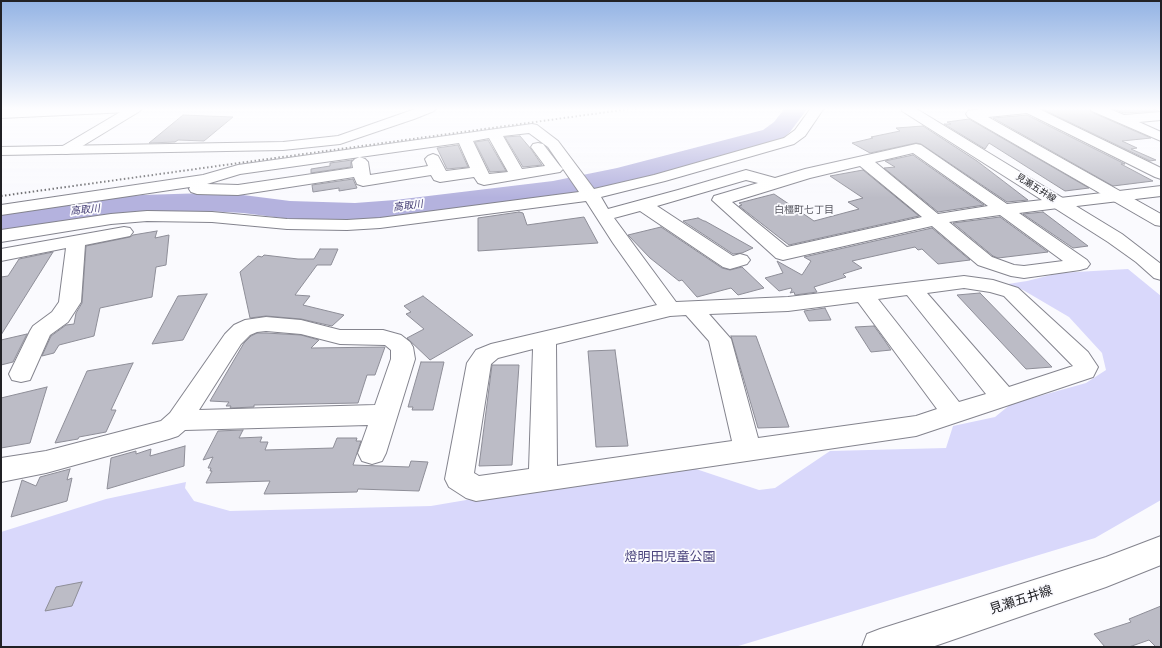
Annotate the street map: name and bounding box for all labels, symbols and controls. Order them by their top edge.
street label: 見瀬五井線 [1014,171,1058,205]
water label: 高取川 [392,198,424,214]
water label: 高取川 [69,202,101,218]
district label: 白橿町七丁目 [774,204,834,216]
park label: 燈明田児童公園 [625,549,715,565]
street label: 見瀬五井線 [988,583,1054,617]

